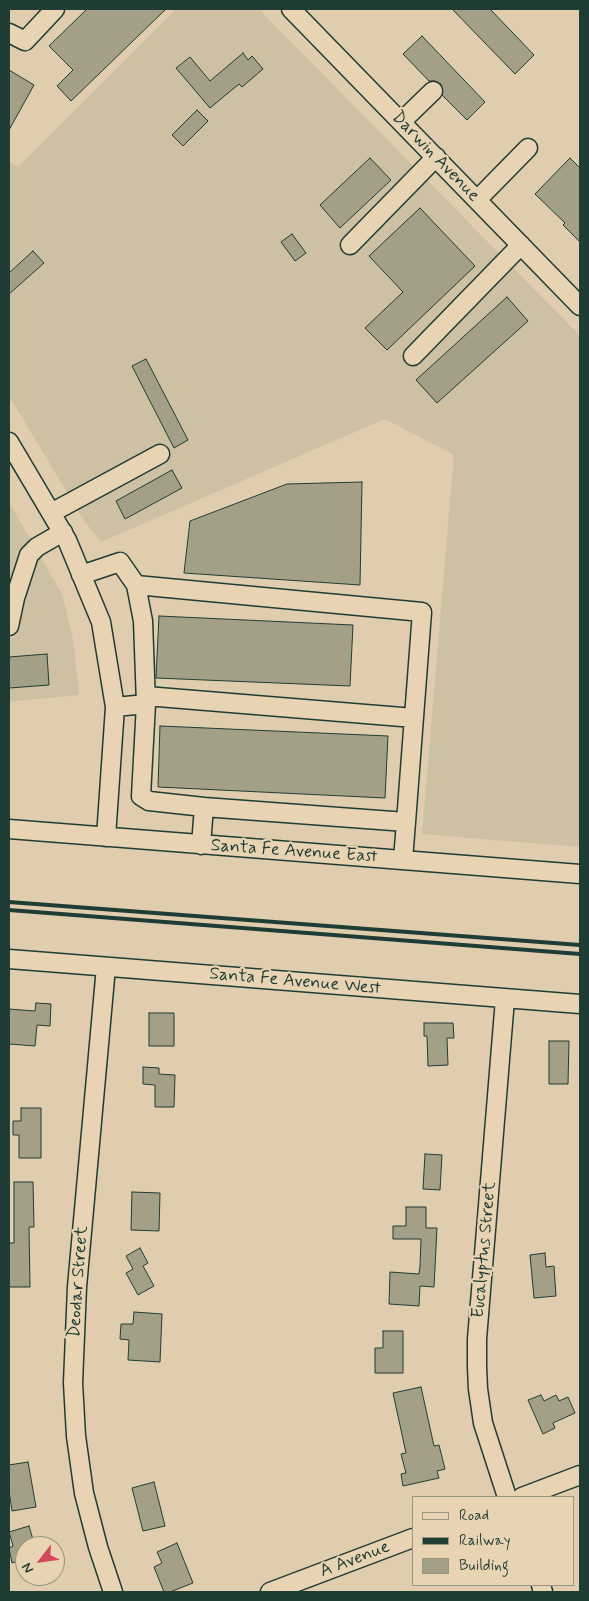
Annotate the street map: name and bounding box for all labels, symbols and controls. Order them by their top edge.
street label: Darwin Avenue [386,107,484,207]
street label: Santa Fe Avenue East [210,835,378,869]
street label: Santa Fe Avenue West [208,964,382,1000]
street label: Eucalyptus Street [468,1181,502,1319]
street label: Deodar Street [64,1225,94,1339]
legend [412,1496,574,1586]
text: Road [459,1506,489,1526]
text: Railway [459,1531,511,1551]
north arrow [15,1536,65,1586]
street label: A Avenue [317,1537,393,1583]
text: Building [459,1556,509,1576]
text: N [18,1559,38,1577]

